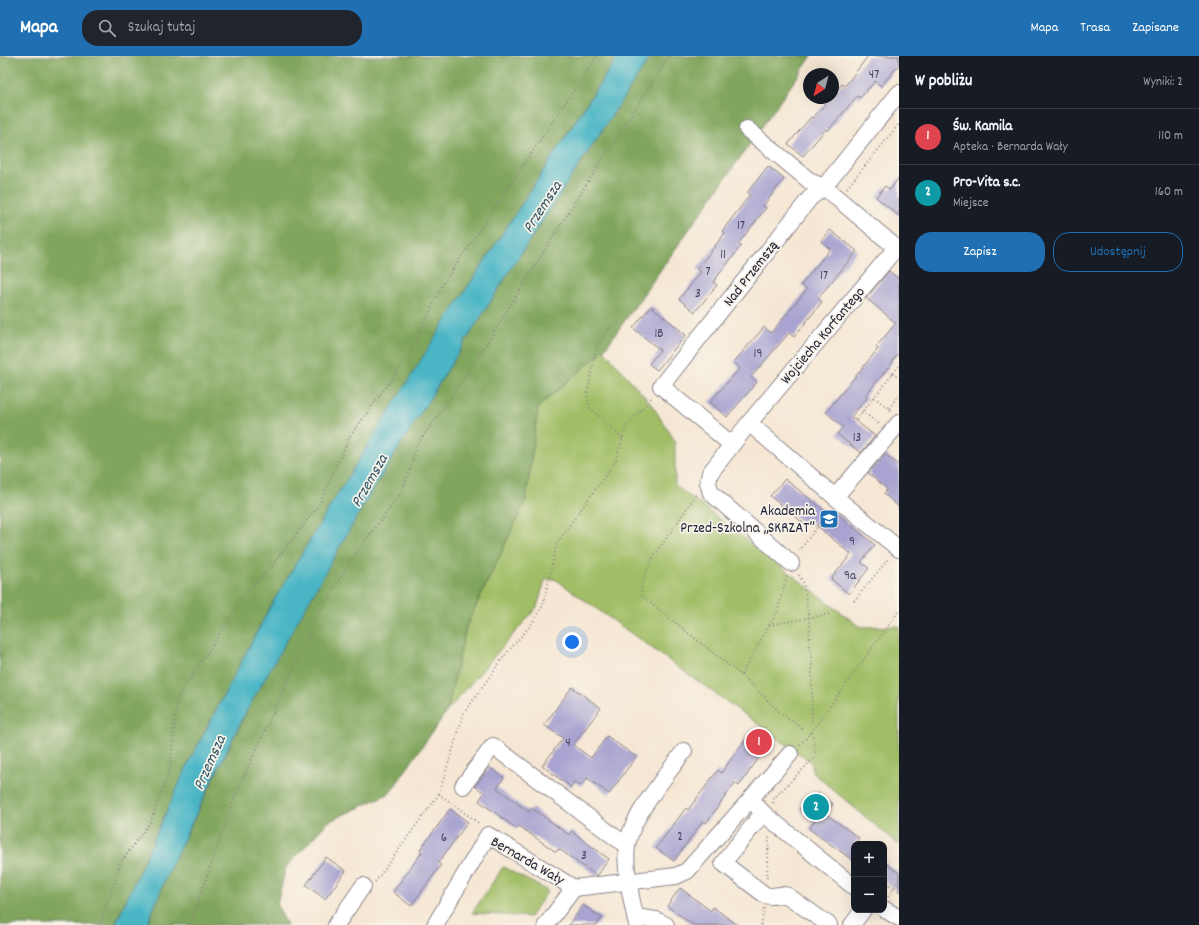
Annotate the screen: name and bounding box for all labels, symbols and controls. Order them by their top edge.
search box [82,10,362,46]
text: Mapa [20,15,58,42]
icon: search [96,17,118,39]
text: Szukaj tutaj [128,17,196,39]
text: Mapa [1031,18,1058,38]
text: Trasa [1080,18,1110,38]
text: Zapisane [1132,18,1179,38]
house number: 47 [869,66,879,85]
north arrow [803,68,839,104]
text: W pobliżu [915,70,972,94]
text: Wyniki: 2 [1143,73,1183,92]
text: Św. Kamila [953,116,1012,138]
text: 1 [927,127,929,146]
text: 110 m [1158,127,1183,146]
text: Apteka · Bernarda Wały [953,138,1068,157]
text: Pro-Vita s.c. [953,172,1020,194]
water label: Przemsza [518,176,569,238]
text: 2 [925,183,931,202]
text: 160 m [1155,183,1183,202]
text: Miejsce [953,194,989,213]
house number: 17 [737,217,745,236]
button: Zapisz [915,232,1045,272]
button: Udostępnij [1053,232,1183,272]
street label: Nad Przemszą [719,236,785,312]
house number: 11 [720,246,726,265]
house number: 7 [706,263,711,282]
house number: 17 [820,267,828,286]
street label: Wojciecha Korfantego [776,282,871,390]
house number: 3 [695,285,701,304]
house number: 1B [654,325,664,344]
house number: 19 [754,345,762,364]
house number: 13 [853,429,861,448]
water label: Przemsza [346,449,395,512]
place label: Akademia Przed-Szkolna „SKRZAT” [680,501,816,540]
school or university icon: Akademia Przed-Szkolna „SKRZAT” [818,508,840,530]
house number: 9 [849,533,855,552]
house number: 9a [844,567,857,586]
your location [562,632,582,652]
pin: 1 [746,727,772,757]
water label: Przemsza [188,731,233,794]
house number: 4 [565,734,571,753]
pin: 2 [803,792,829,822]
house number: 2 [677,828,683,847]
house number: 6 [441,829,447,848]
street label: Bernarda Wały [486,832,569,892]
map controls [851,841,887,913]
button: + [851,841,887,877]
house number: 3 [581,847,587,866]
button: − [851,877,887,913]

